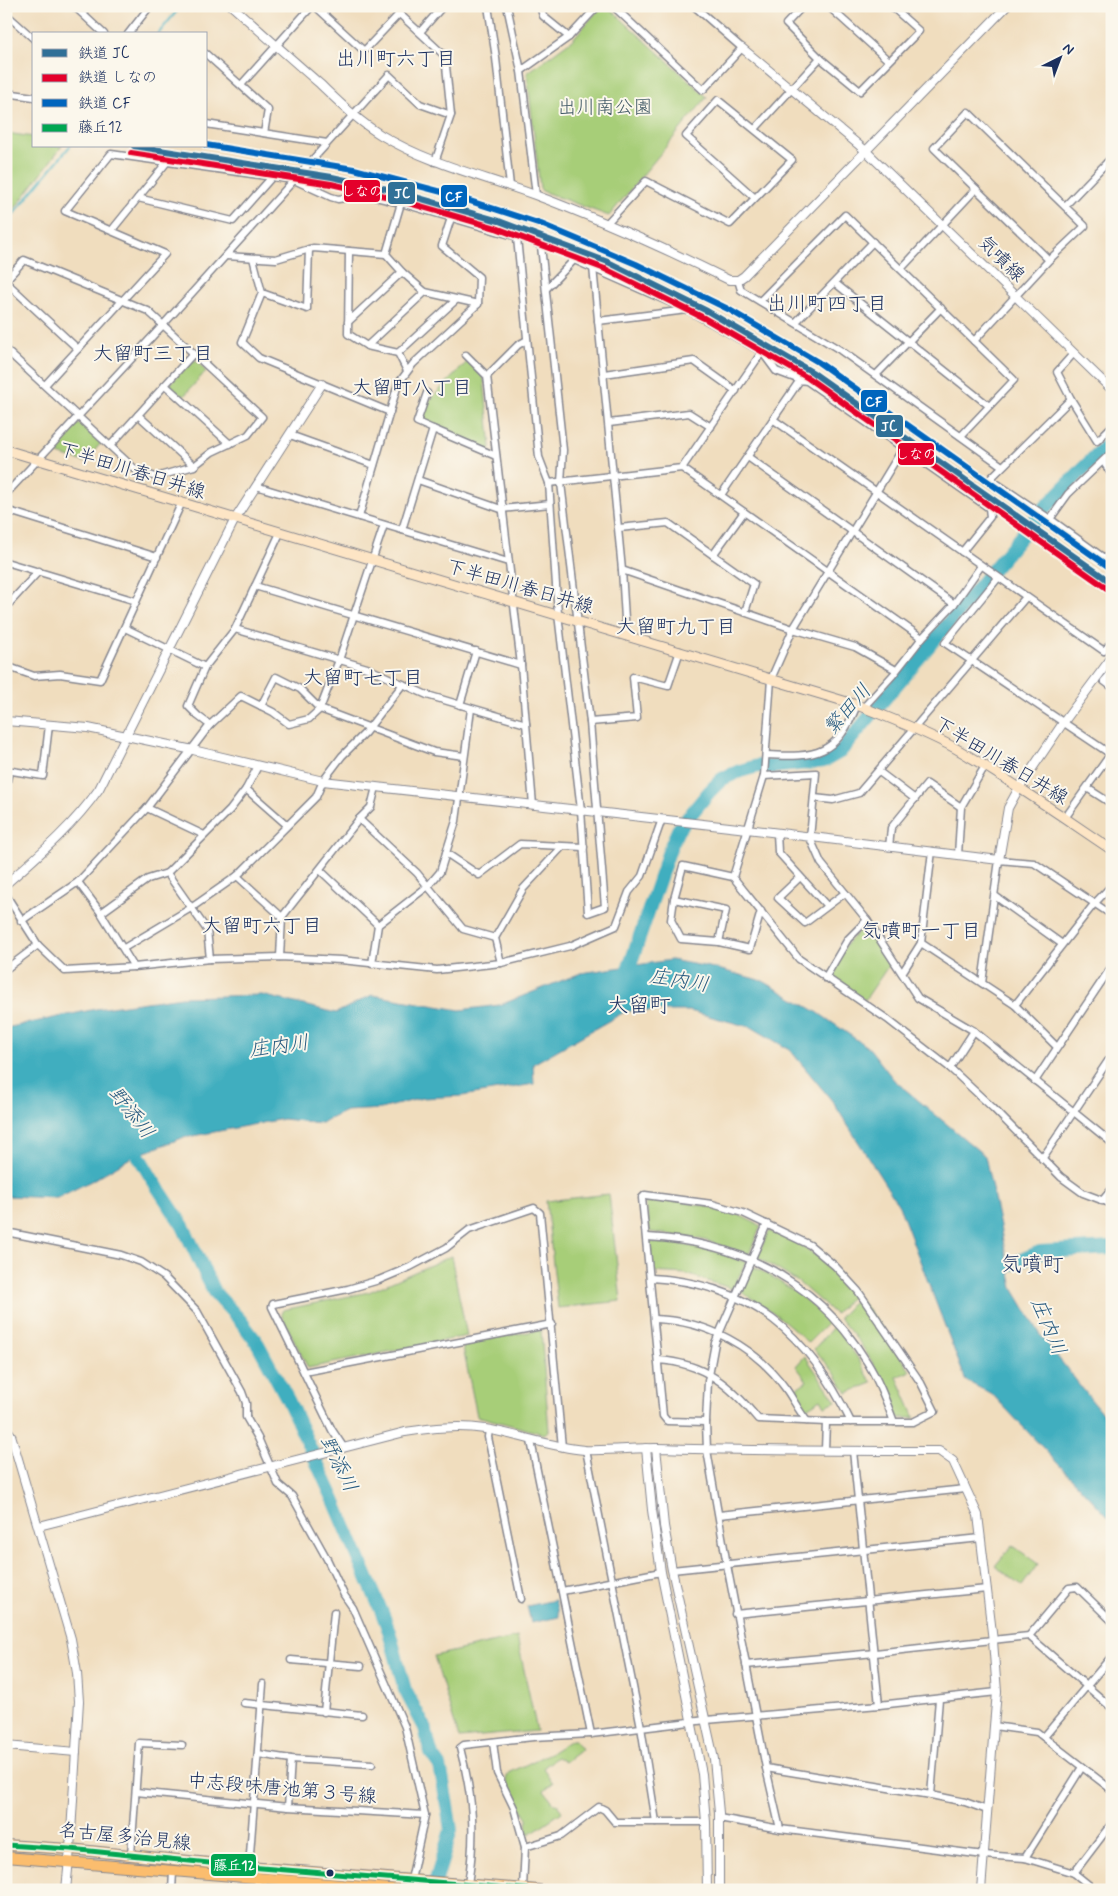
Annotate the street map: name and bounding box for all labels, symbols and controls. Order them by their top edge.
legend [32,32,208,148]
north arrow [1036,32,1086,82]
text: N [1059,39,1078,59]
text: 鉄道 JC [78,44,130,64]
district label: 出川町六丁目 [336,46,456,73]
text: 鉄道 しなの [78,68,157,88]
text: 鉄道 CF [78,94,131,114]
park label: 出川南公園 [557,95,653,120]
text: 藤丘12 [78,118,123,138]
line badge: しなの [343,179,381,203]
line badge: JC [387,181,416,205]
text: しなの [341,183,383,201]
line badge: CF [440,184,468,208]
text: JC [394,185,411,203]
text: CF [445,188,463,206]
street label: 気噴線 [972,230,1030,288]
district label: 出川町四丁目 [767,291,887,318]
district label: 大留町三丁目 [93,341,213,368]
district label: 大留町八丁目 [352,375,472,402]
line badge: CF [860,389,888,413]
text: CF [865,393,883,411]
line badge: JC [875,414,904,438]
text: JC [881,418,898,436]
street label: 下半田川春日井線 [56,437,208,505]
line badge: しなの [897,442,935,466]
text: しなの [895,446,937,464]
street label: 下半田川春日井線 [443,554,597,620]
district label: 大留町九丁目 [616,614,736,641]
district label: 大留町七丁目 [303,665,423,692]
water label: 繁田川 [818,679,878,741]
street label: 下半田川春日井線 [929,711,1073,811]
district label: 大留町六丁目 [202,913,322,940]
district label: 気噴町一丁目 [861,918,981,945]
water label: 庄内川 [647,963,711,999]
district label: 大留町 [608,992,671,1020]
water label: 庄内川 [247,1029,311,1065]
water label: 野添川 [102,1081,160,1145]
district label: 気噴町 [1001,1251,1064,1279]
water label: 庄内川 [1024,1294,1072,1360]
water label: 野添川 [313,1431,363,1497]
street label: 中志段味唐池第３号線 [186,1768,378,1810]
street label: 名古屋多治見線 [58,1818,192,1856]
line badge: 藤丘12 [210,1853,257,1877]
text: 藤丘12 [213,1857,255,1875]
unlabelled marker [325,1868,335,1878]

